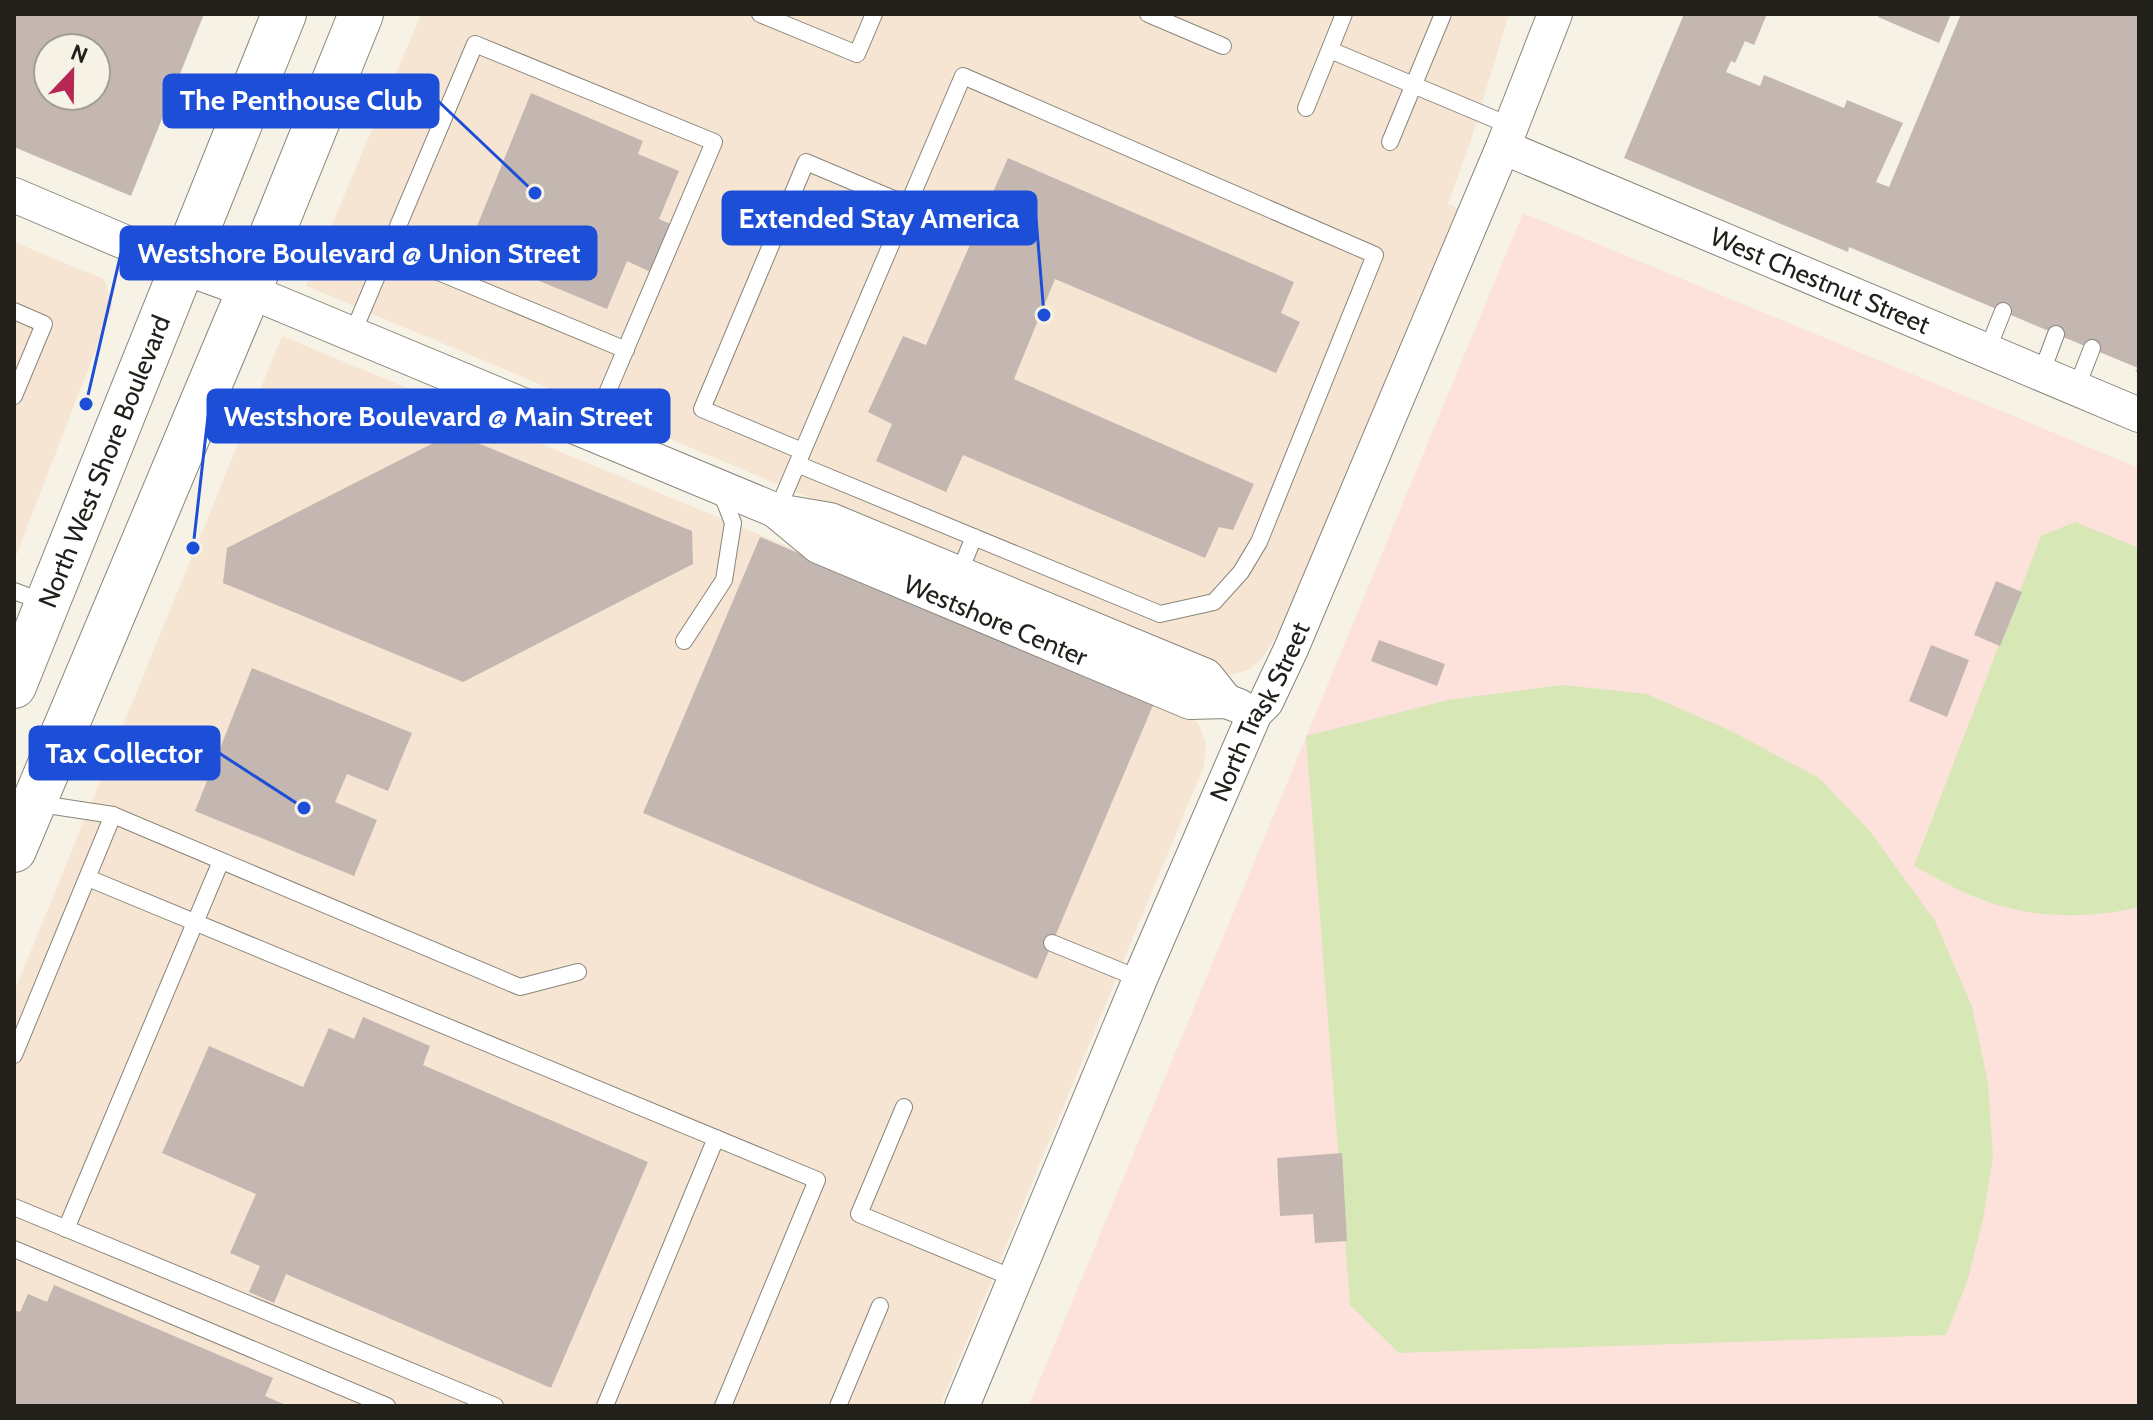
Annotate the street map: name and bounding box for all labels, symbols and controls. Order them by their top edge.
north arrow [32,32,112,112]
text: N [67,38,92,69]
callout: The Penthouse Club [164,75,438,127]
text: The Penthouse Club [180,83,422,117]
callout: Extended Stay America [723,192,1036,244]
text: Extended Stay America [739,201,1020,235]
street label: West Chestnut Street [1706,220,1935,341]
callout: Westshore Boulevard @ Union Street [121,227,596,279]
text: Westshore Boulevard @ Union Street [137,236,581,270]
street label: North West Shore Boulevard [31,311,177,612]
callout: Westshore Boulevard @ Main Street [208,390,669,442]
text: Westshore Boulevard @ Main Street [223,399,653,433]
street label: Westshore Center [899,568,1093,674]
street label: North Trask Street [1203,617,1317,806]
callout: Tax Collector [30,727,219,779]
text: Tax Collector [45,736,203,770]

